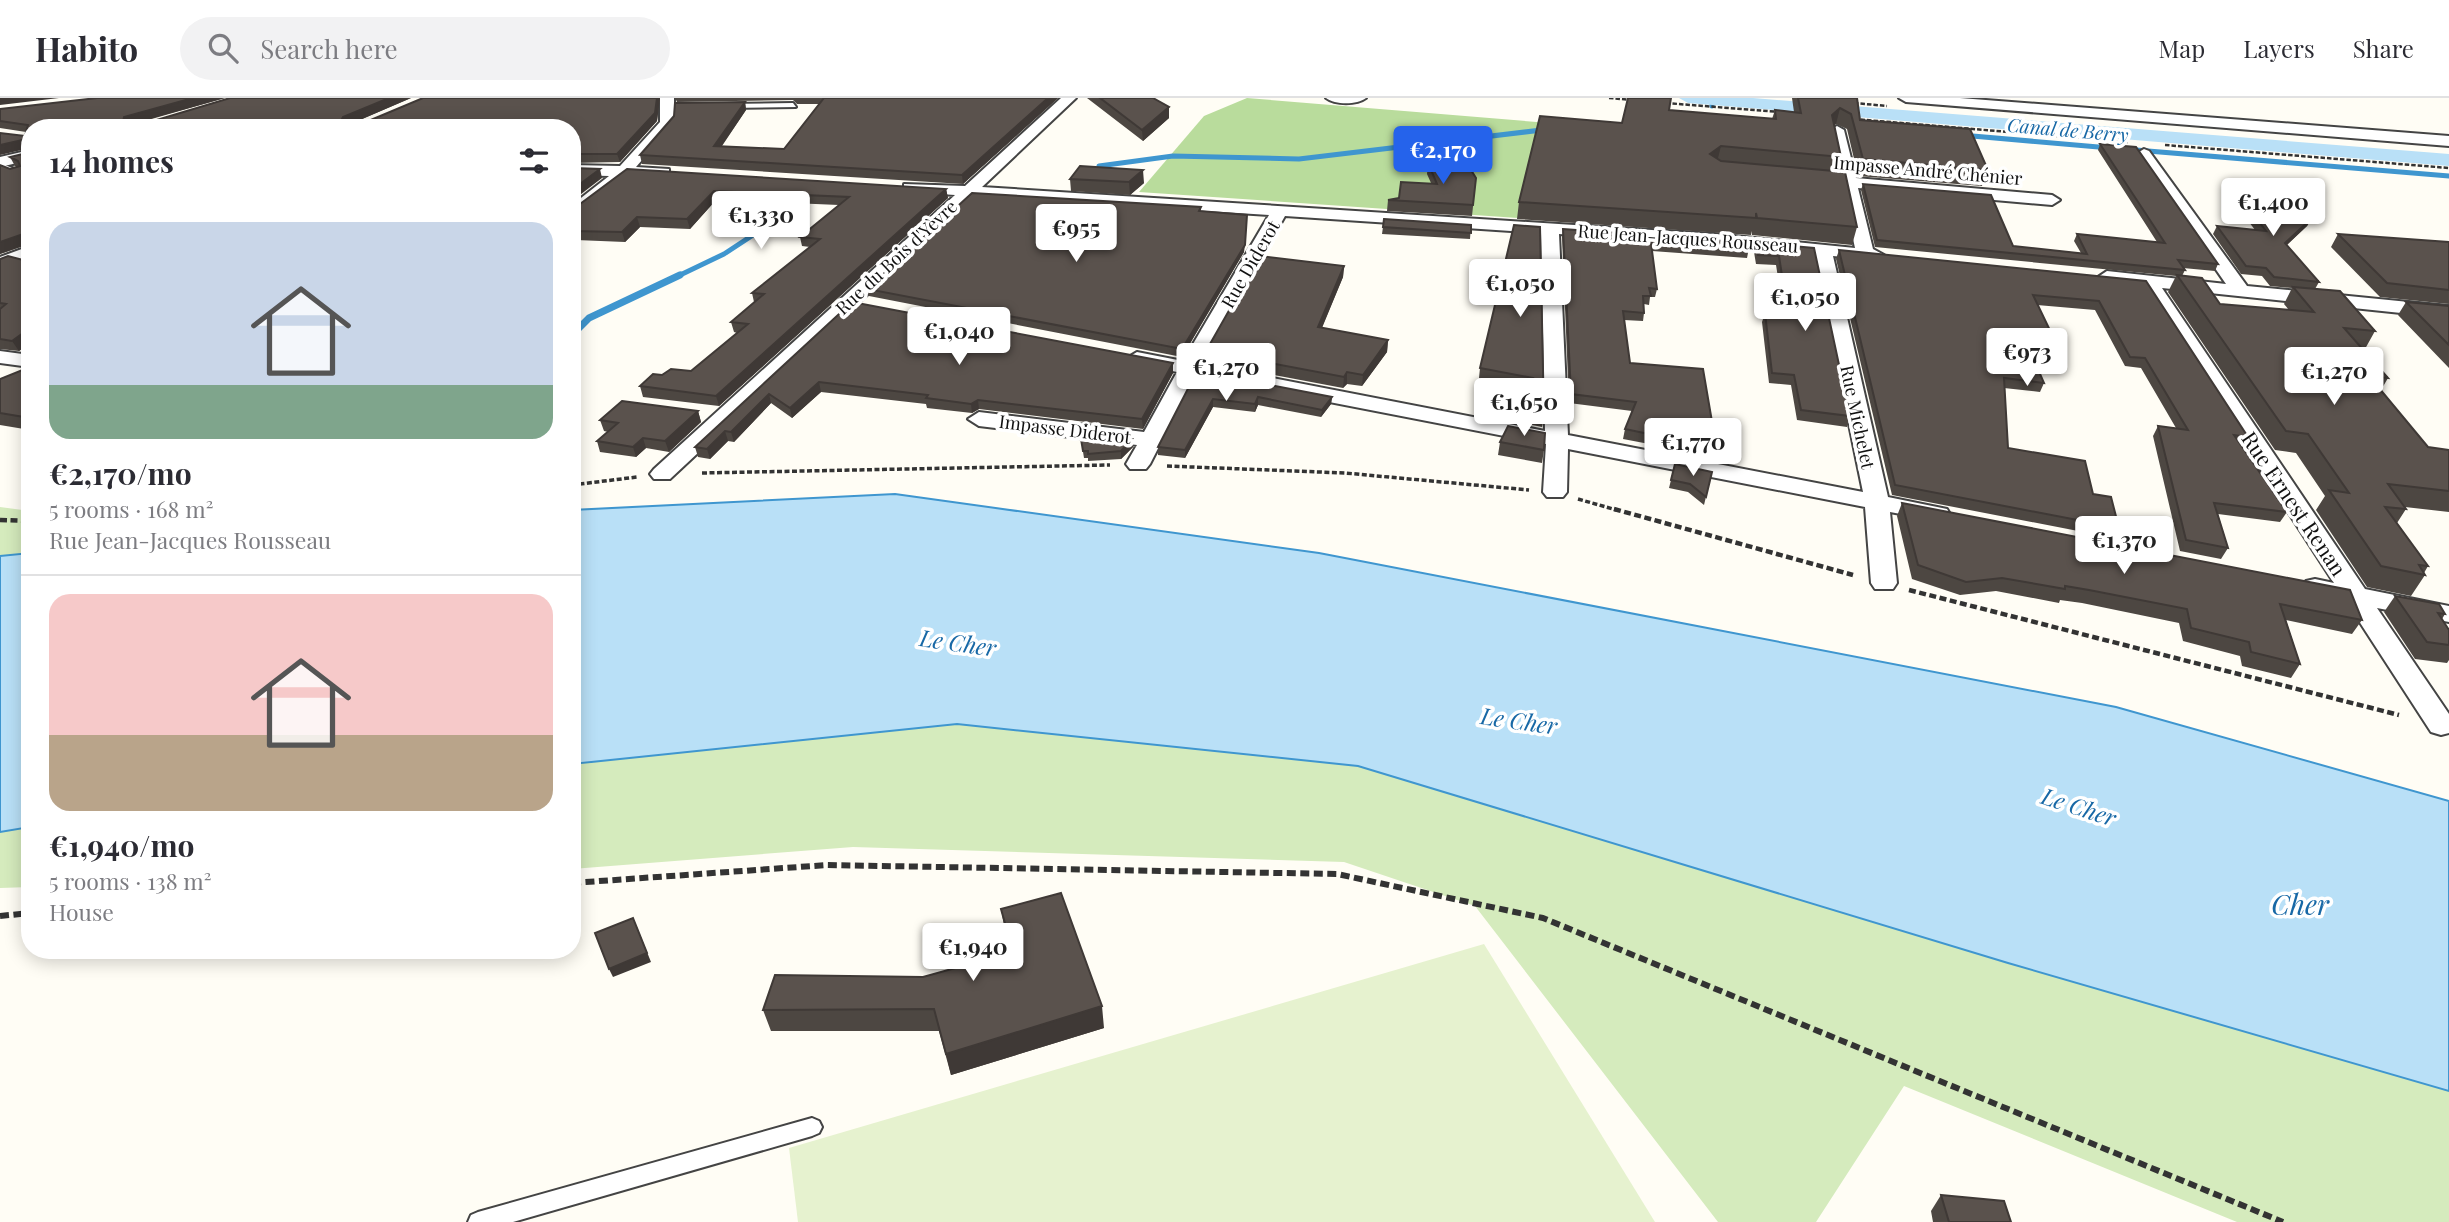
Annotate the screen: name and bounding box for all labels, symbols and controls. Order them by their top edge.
search box [180,17,670,80]
text: Habito [35,26,138,70]
icon: search [204,29,242,67]
text: Search here [260,31,398,66]
text: Map [2159,32,2205,64]
text: Layers [2243,32,2315,64]
text: Share [2353,32,2414,64]
water label: Canal de Berry [2006,111,2130,147]
pin: €2,170 [1386,126,1500,186]
text: €2,170 [1409,133,1477,164]
text: 14 homes [49,141,174,181]
icon: filters [515,142,553,180]
street label: Impasse André Chénier [1833,150,2023,190]
pin: €1,400 [2216,178,2330,238]
text: €1,400 [2237,185,2309,216]
pin: €1,330 [704,192,818,251]
street label: Rue du Bois d'Yèvre [830,194,962,320]
text: €1,330 [728,198,794,229]
pin: €955 [1035,204,1117,264]
text: €955 [1052,211,1100,242]
street label: Rue Diderot [1215,215,1285,312]
street label: Rue Jean-Jacques Rousseau [1577,218,1800,258]
pin: €1,050 [1463,260,1577,319]
text: €1,050 [1485,266,1555,297]
icon: home [238,268,364,394]
pin: €1,050 [1748,274,1862,333]
text: €1,050 [1770,280,1840,311]
pin: €1,040 [902,308,1016,367]
text: €1,040 [923,314,995,345]
pin: €973 [1986,328,2068,388]
text: €973 [2002,335,2052,366]
pin: €1,270 [1169,344,1283,403]
pin: €1,270 [2277,348,2391,407]
text: €1,270 [1192,350,1260,381]
text: €1,270 [2300,354,2368,385]
street label: Rue Michelet [1835,363,1881,472]
pin: €1,650 [1467,378,1581,438]
text: €1,650 [1490,385,1558,416]
street label: Impasse Diderot [998,409,1133,449]
pin: €1,770 [1636,418,1750,478]
text: €1,770 [1660,425,1726,456]
street label: Rue Ernest Renan [2236,425,2354,581]
text: €2,170/mo [49,453,192,493]
text: 5 rooms · 168 m² [49,493,213,524]
pin: €1,370 [2067,517,2181,576]
text: €1,370 [2091,523,2157,554]
text: Rue Jean-Jacques Rousseau [49,524,331,555]
water label: Le Cher [917,621,999,663]
icon: home [238,640,364,766]
water label: Le Cher [1478,699,1560,741]
water label: Le Cher [2037,779,2121,833]
text: €1,940/mo [49,825,194,865]
text: 5 rooms · 138 m² [49,865,212,896]
water label: Cher [2271,885,2330,922]
text: House [49,896,114,927]
pin: €1,940 [916,924,1030,983]
text: €1,940 [938,930,1008,961]

